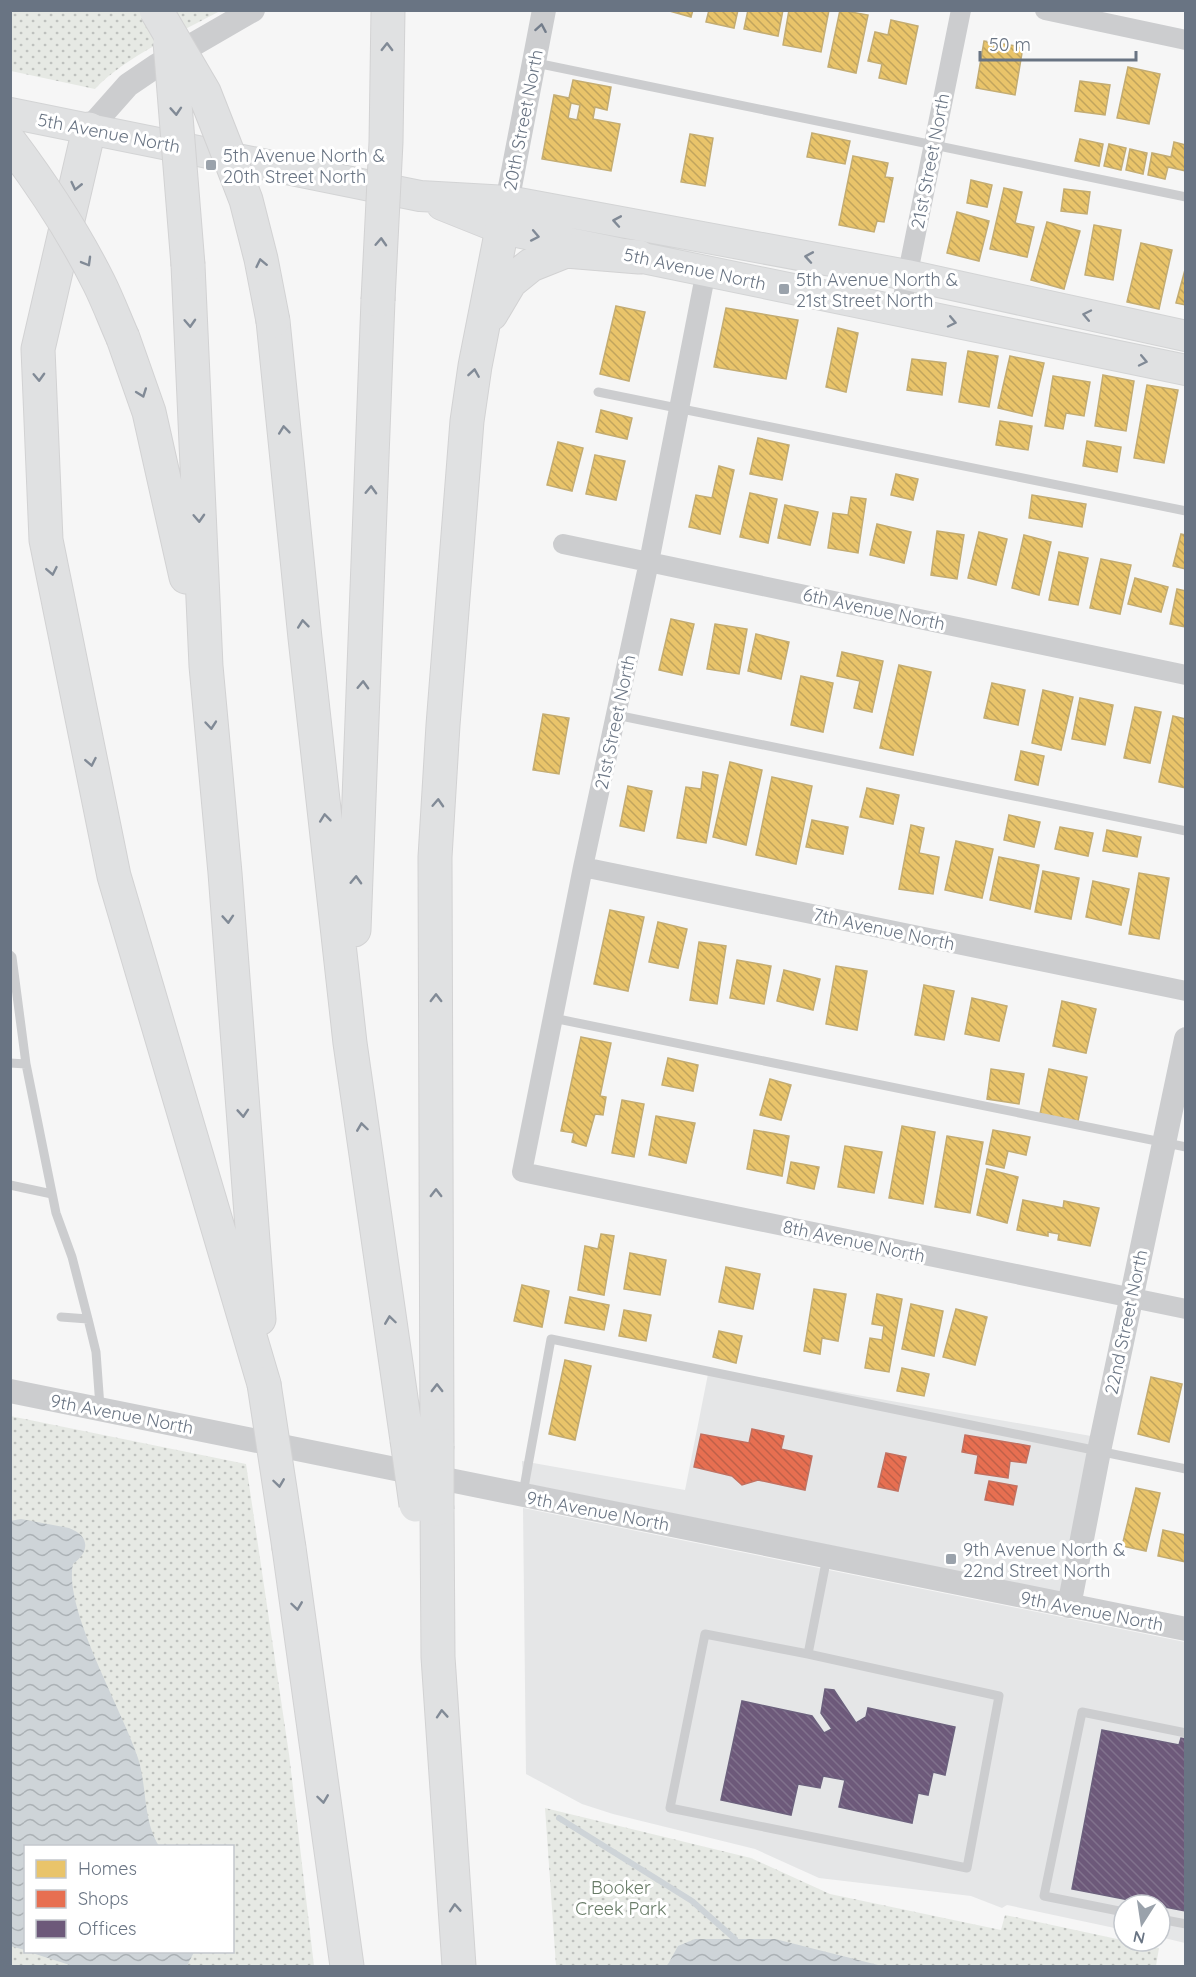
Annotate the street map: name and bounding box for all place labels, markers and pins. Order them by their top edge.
place label: 5th Avenue North & 20th Street North [223,144,385,188]
marker: 5th Avenue North & 20th Street North [204,158,218,172]
place label: 5th Avenue North & 21st Street North [796,268,958,312]
marker: 5th Avenue North & 21st Street North [777,282,791,296]
place label: 9th Avenue North & 22nd Street North [963,1538,1125,1582]
marker: 9th Avenue North & 22nd Street North [944,1552,958,1566]

